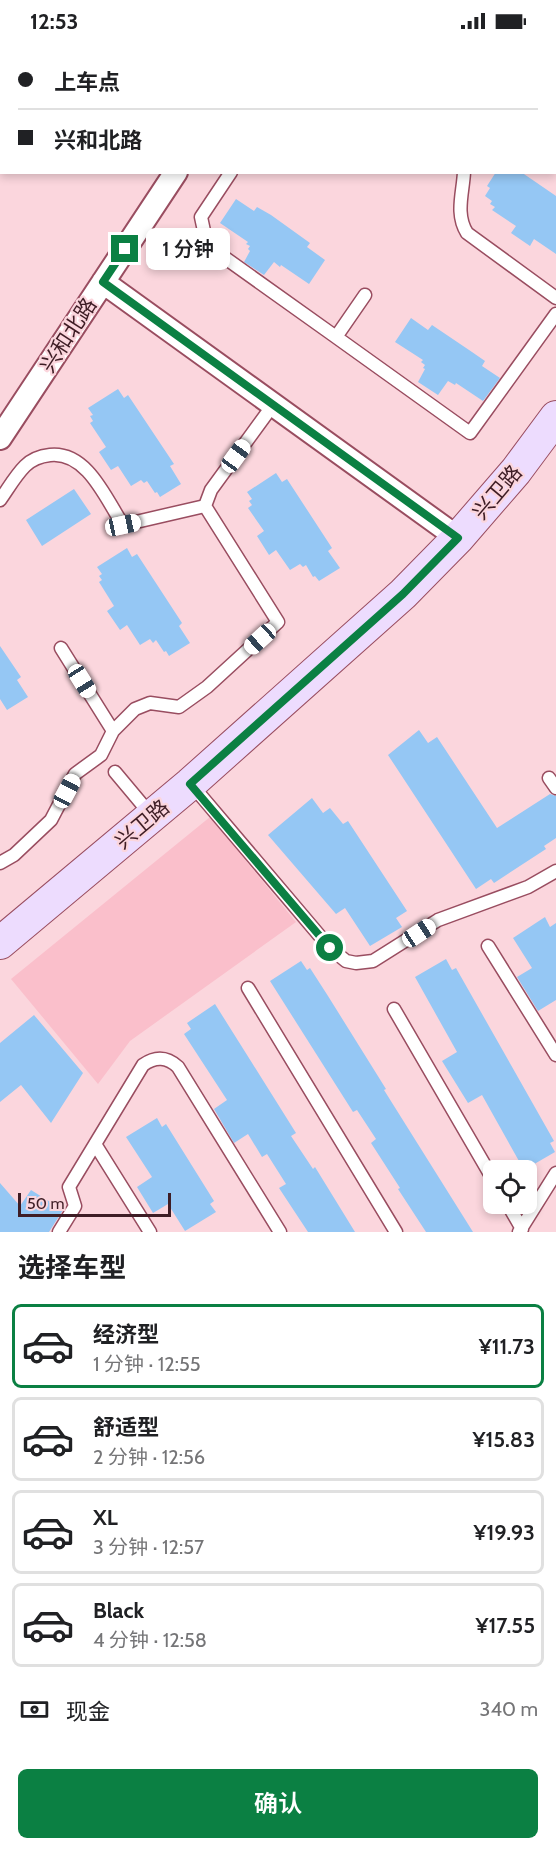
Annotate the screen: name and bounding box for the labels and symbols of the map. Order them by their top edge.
callout: 1 分钟 [146,228,230,270]
route end [111,235,138,262]
street label: 兴和北路 [35,293,101,377]
car [218,436,254,476]
street label: 兴卫路 [467,460,527,524]
car [104,512,142,538]
car [241,620,279,658]
car [65,661,99,701]
car [51,771,83,811]
street label: 兴卫路 [110,794,174,854]
car [399,916,439,950]
route start [316,934,343,961]
scale bar [18,1190,171,1218]

